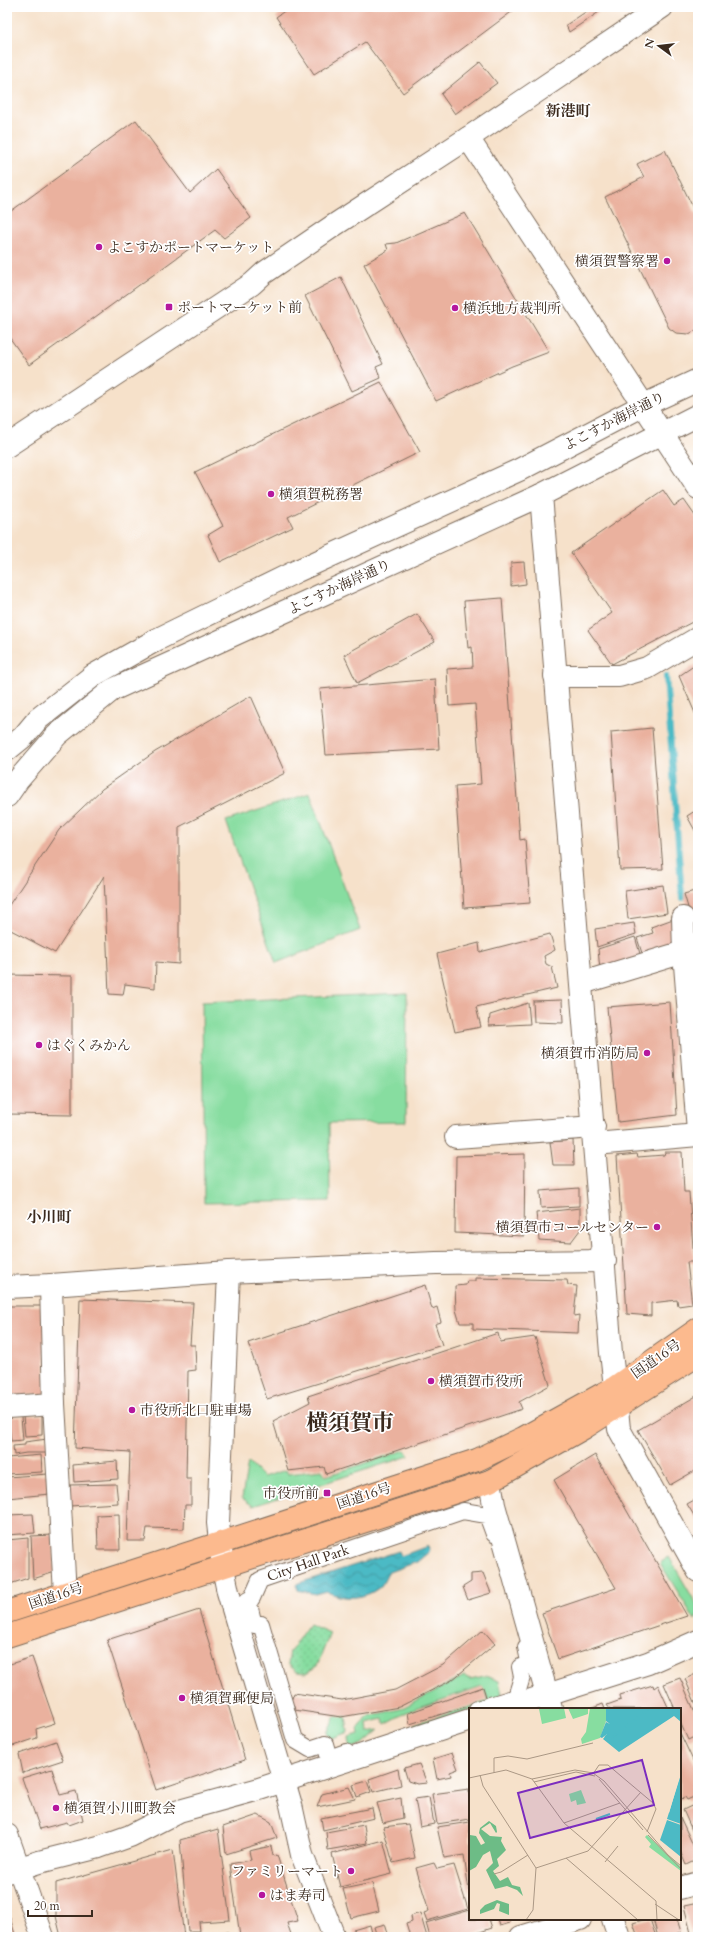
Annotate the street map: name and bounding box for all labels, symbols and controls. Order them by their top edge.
north arrow [639,26,679,66]
text: N [641,37,658,50]
district label: 新港町 [545,101,591,121]
place label: よこすかポートマーケット [107,238,274,257]
marker: よこすかポートマーケット [94,242,104,252]
place label: 横須賀警察署 [575,252,659,271]
marker: 横須賀警察署 [662,256,672,266]
place label: ポートマーケット前 [177,298,302,317]
place label: 横浜地方裁判所 [463,299,561,318]
marker: ポートマーケット前 [164,302,174,312]
marker: 横浜地方裁判所 [450,303,460,313]
street label: よこすか海岸通り [560,387,668,455]
place label: 横須賀税務署 [279,485,363,504]
marker: 横須賀税務署 [266,489,276,499]
street label: よこすか海岸通り [284,555,394,619]
place label: はぐくみかん [47,1036,131,1055]
marker: はぐくみかん [34,1040,44,1050]
place label: 横須賀市消防局 [541,1044,639,1063]
marker: 横須賀市消防局 [642,1048,652,1058]
district label: 小川町 [26,1207,72,1227]
place label: 横須賀市コールセンター [496,1218,649,1237]
marker: 横須賀市コールセンター [652,1222,662,1232]
street label: 国道16号 [627,1335,685,1383]
place label: 横須賀市役所 [439,1372,523,1391]
marker: 横須賀市役所 [426,1376,436,1386]
place label: 市役所北口駐車場 [140,1401,252,1420]
marker: 市役所北口駐車場 [127,1405,137,1415]
district label: 横須賀市 [306,1408,394,1438]
street label: 国道16号 [334,1478,394,1514]
place label: 市役所前 [263,1484,319,1503]
marker: 市役所前 [322,1488,332,1498]
street label: City Hall Park [264,1540,352,1586]
street label: 国道16号 [26,1578,86,1614]
place label: 横須賀郵便局 [190,1689,274,1708]
marker: 横須賀郵便局 [177,1693,187,1703]
inset map [469,1708,681,1920]
place label: 横須賀小川町教会 [64,1799,176,1818]
marker: 横須賀小川町教会 [51,1803,61,1813]
place label: ファミリーマート [231,1862,343,1881]
marker: ファミリーマート [346,1866,356,1876]
place label: はま寿司 [270,1886,326,1905]
marker: はま寿司 [257,1890,267,1900]
scale bar [28,1892,92,1918]
text: 20 m [34,1898,61,1914]

